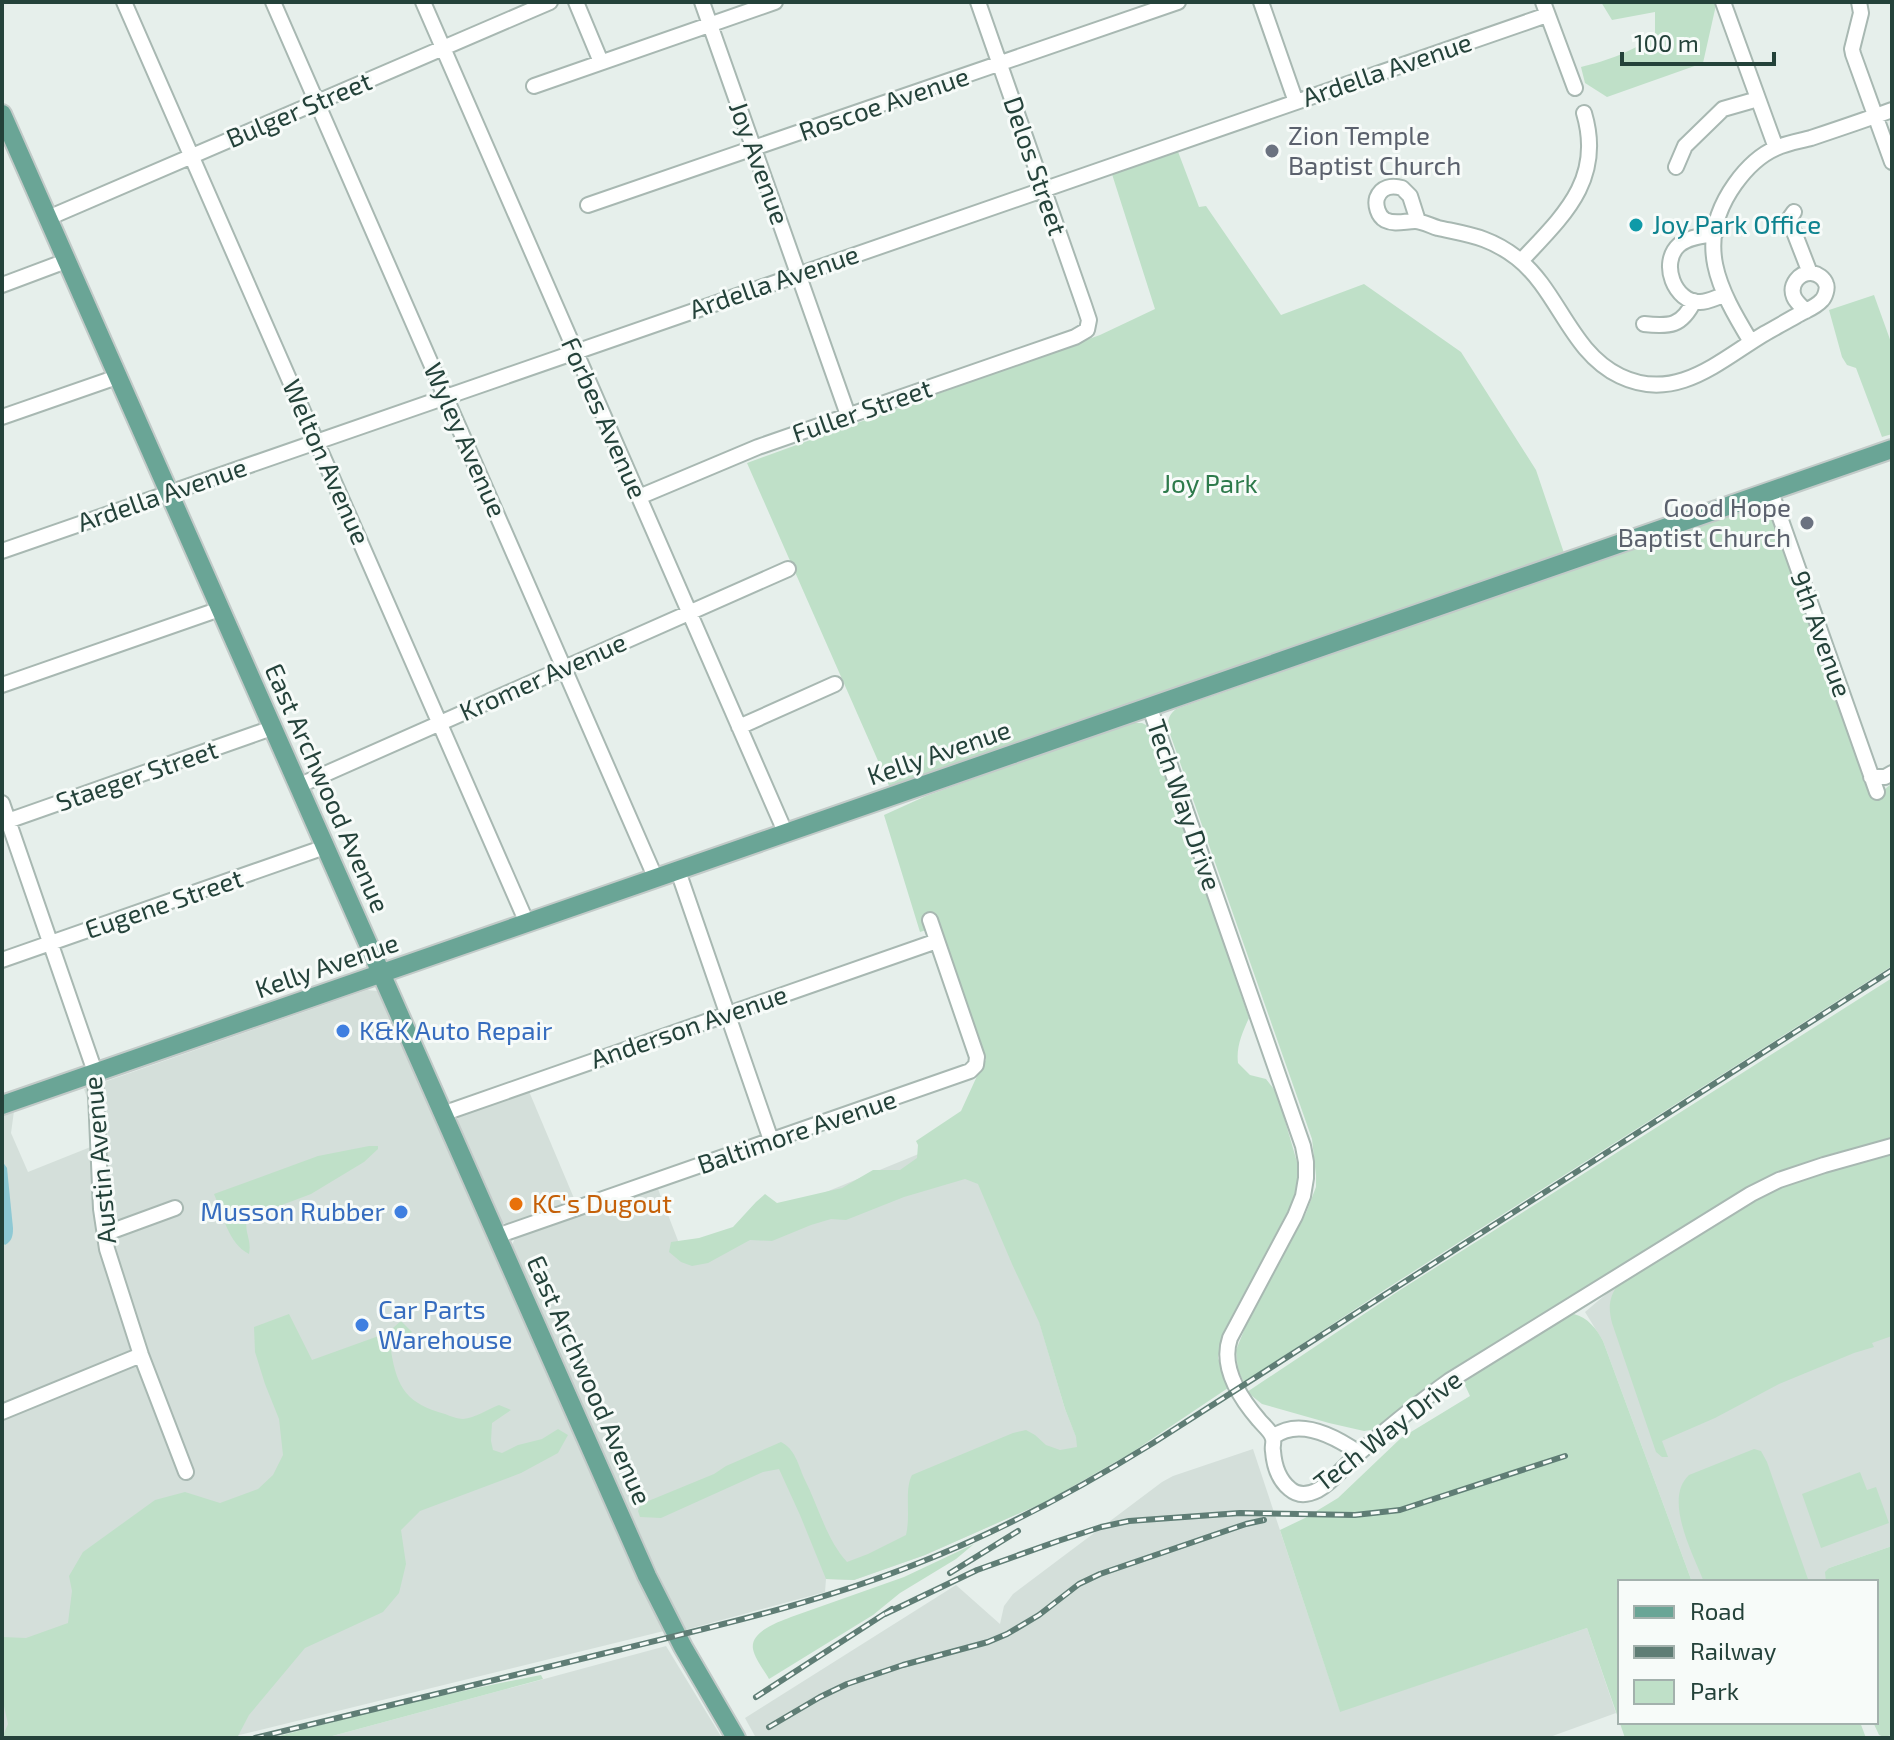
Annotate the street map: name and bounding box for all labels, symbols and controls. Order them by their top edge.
scale bar [1622,16,1774,66]
street label: Ardella Avenue [1298,25,1475,112]
text: 100 m [1634,28,1699,57]
street label: Roscoe Avenue [795,59,972,146]
street label: Bulger Street [221,64,376,153]
street label: Delos Street [998,92,1075,239]
street label: Joy Avenue [724,97,797,228]
place label: Zion Temple Baptist Church [1288,119,1461,180]
marker: Zion Temple Baptist Church [1263,142,1281,160]
place label: Joy Park Office [1652,208,1821,239]
marker: Joy Park Office [1627,216,1645,234]
street label: Ardella Avenue [685,237,862,324]
street label: Forbes Avenue [556,332,655,503]
street label: Wyley Avenue [419,357,514,521]
street label: Fuller Street [788,371,936,448]
street label: Welton Avenue [277,374,378,549]
street label: Ardella Avenue [73,450,250,537]
park label: Joy Park [1162,467,1258,498]
place label: Good Hope Baptist Church [1618,491,1791,552]
marker: Good Hope Baptist Church [1798,514,1816,532]
street label: 9th Avenue [1785,566,1860,701]
street label: Kromer Avenue [454,625,631,726]
street label: East Archwood Avenue [259,658,397,917]
street label: Kelly Avenue [863,713,1014,791]
street label: Tech Way Drive [1142,715,1229,894]
street label: Staeger Street [52,732,221,817]
street label: Eugene Street [81,861,247,944]
street label: Kelly Avenue [251,926,402,1004]
street label: Anderson Avenue [586,977,791,1074]
place label: K&K Auto Repair [359,1014,552,1045]
marker: K&K Auto Repair [334,1022,352,1040]
street label: Austin Avenue [76,1075,121,1245]
street label: Baltimore Avenue [693,1082,900,1179]
place label: KC's Dugout [532,1187,672,1218]
place label: Musson Rubber [200,1195,385,1226]
marker: KC's Dugout [507,1195,525,1213]
marker: Musson Rubber [392,1203,410,1221]
street label: East Archwood Avenue [521,1250,659,1509]
place label: Car Parts Warehouse [378,1293,513,1354]
marker: Car Parts Warehouse [353,1316,371,1334]
street label: Tech Way Drive [1307,1363,1467,1497]
legend [1618,1580,1878,1724]
text: Road [1690,1596,1745,1625]
text: Railway [1690,1636,1777,1665]
text: Park [1690,1676,1739,1705]

